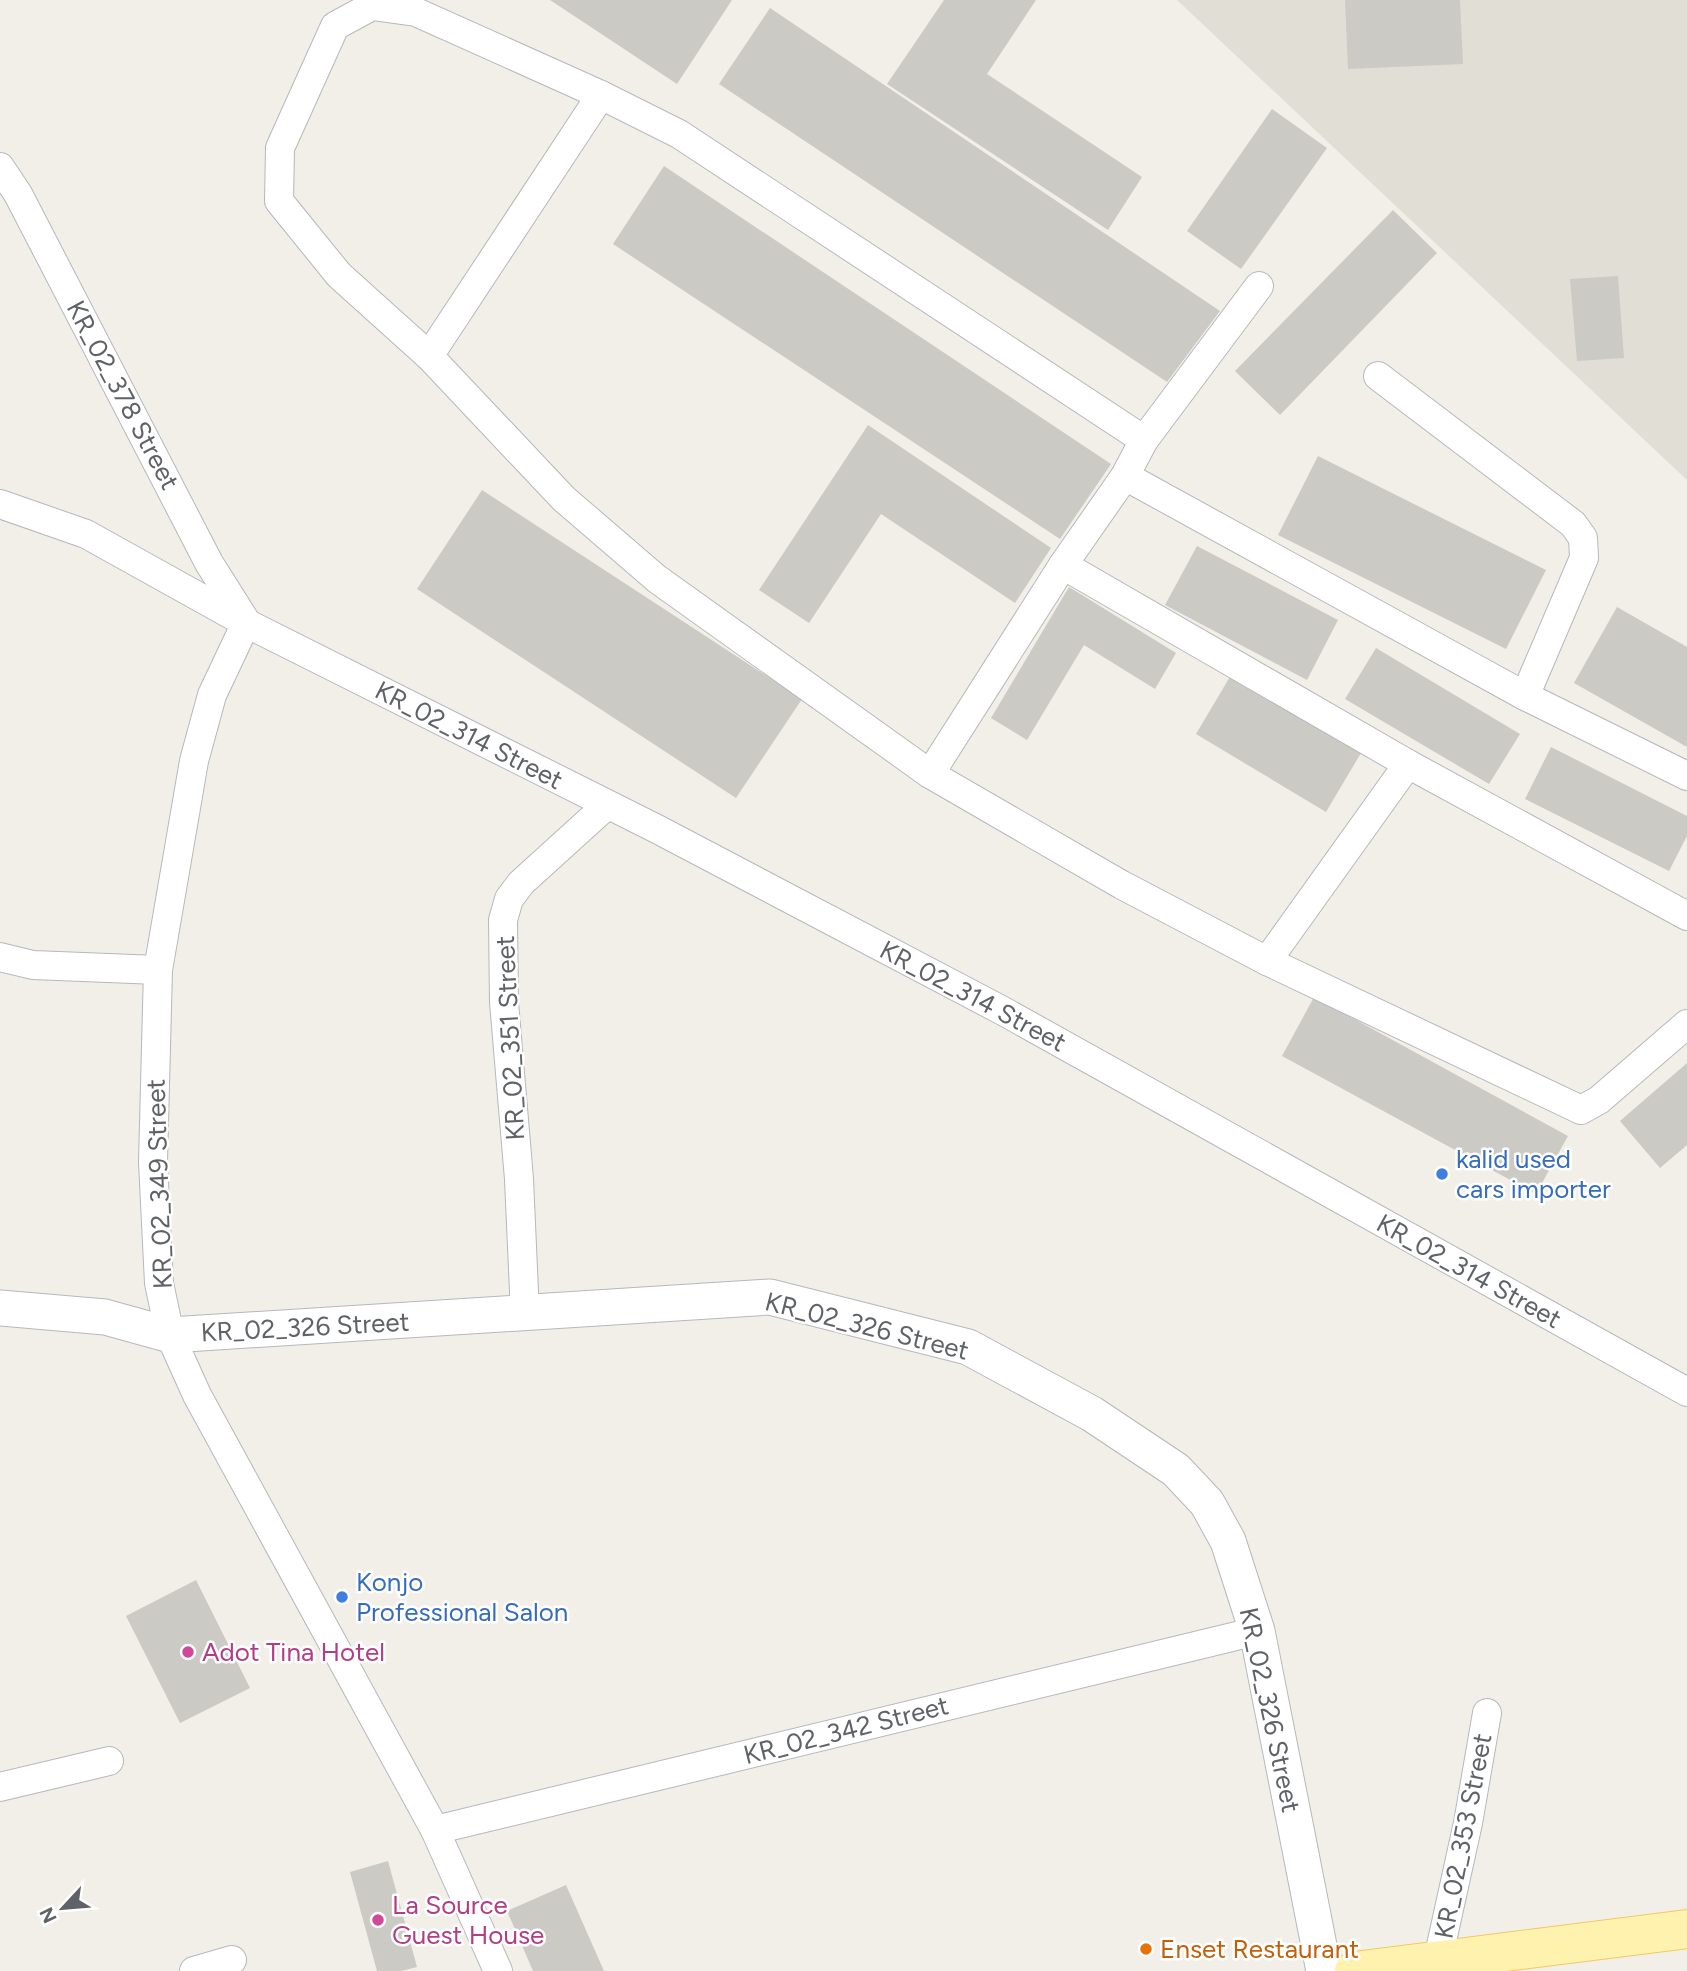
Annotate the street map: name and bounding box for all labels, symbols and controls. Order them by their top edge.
street label: KR_02_378 Street [60,295,186,495]
street label: KR_02_314 Street [370,674,568,796]
street label: KR_02_314 Street [874,933,1072,1059]
street label: KR_02_351 Street [489,935,531,1141]
street label: KR_02_349 Street [139,1078,179,1290]
place label: kalid used cars importer [1456,1143,1611,1205]
marker: kalid used cars importer [1434,1166,1450,1182]
street label: KR_02_314 Street [1371,1207,1567,1335]
street label: KR_02_326 Street [762,1285,972,1367]
street label: KR_02_326 Street [200,1306,410,1348]
place label: Konjo Professional Salon [356,1566,568,1628]
marker: Konjo Professional Salon [334,1589,350,1605]
street label: KR_02_326 Street [1233,1605,1307,1816]
place label: Adot Tina Hotel [202,1636,385,1668]
marker: Adot Tina Hotel [180,1644,196,1660]
street label: KR_02_342 Street [740,1689,952,1771]
street label: KR_02_353 Street [1427,1730,1499,1941]
north arrow [28,1873,98,1943]
place label: La Source Guest House [392,1889,544,1951]
text: N [35,1904,62,1927]
marker: La Source Guest House [370,1912,386,1928]
place label: Enset Restaurant [1160,1933,1359,1965]
marker: Enset Restaurant [1138,1941,1154,1957]

